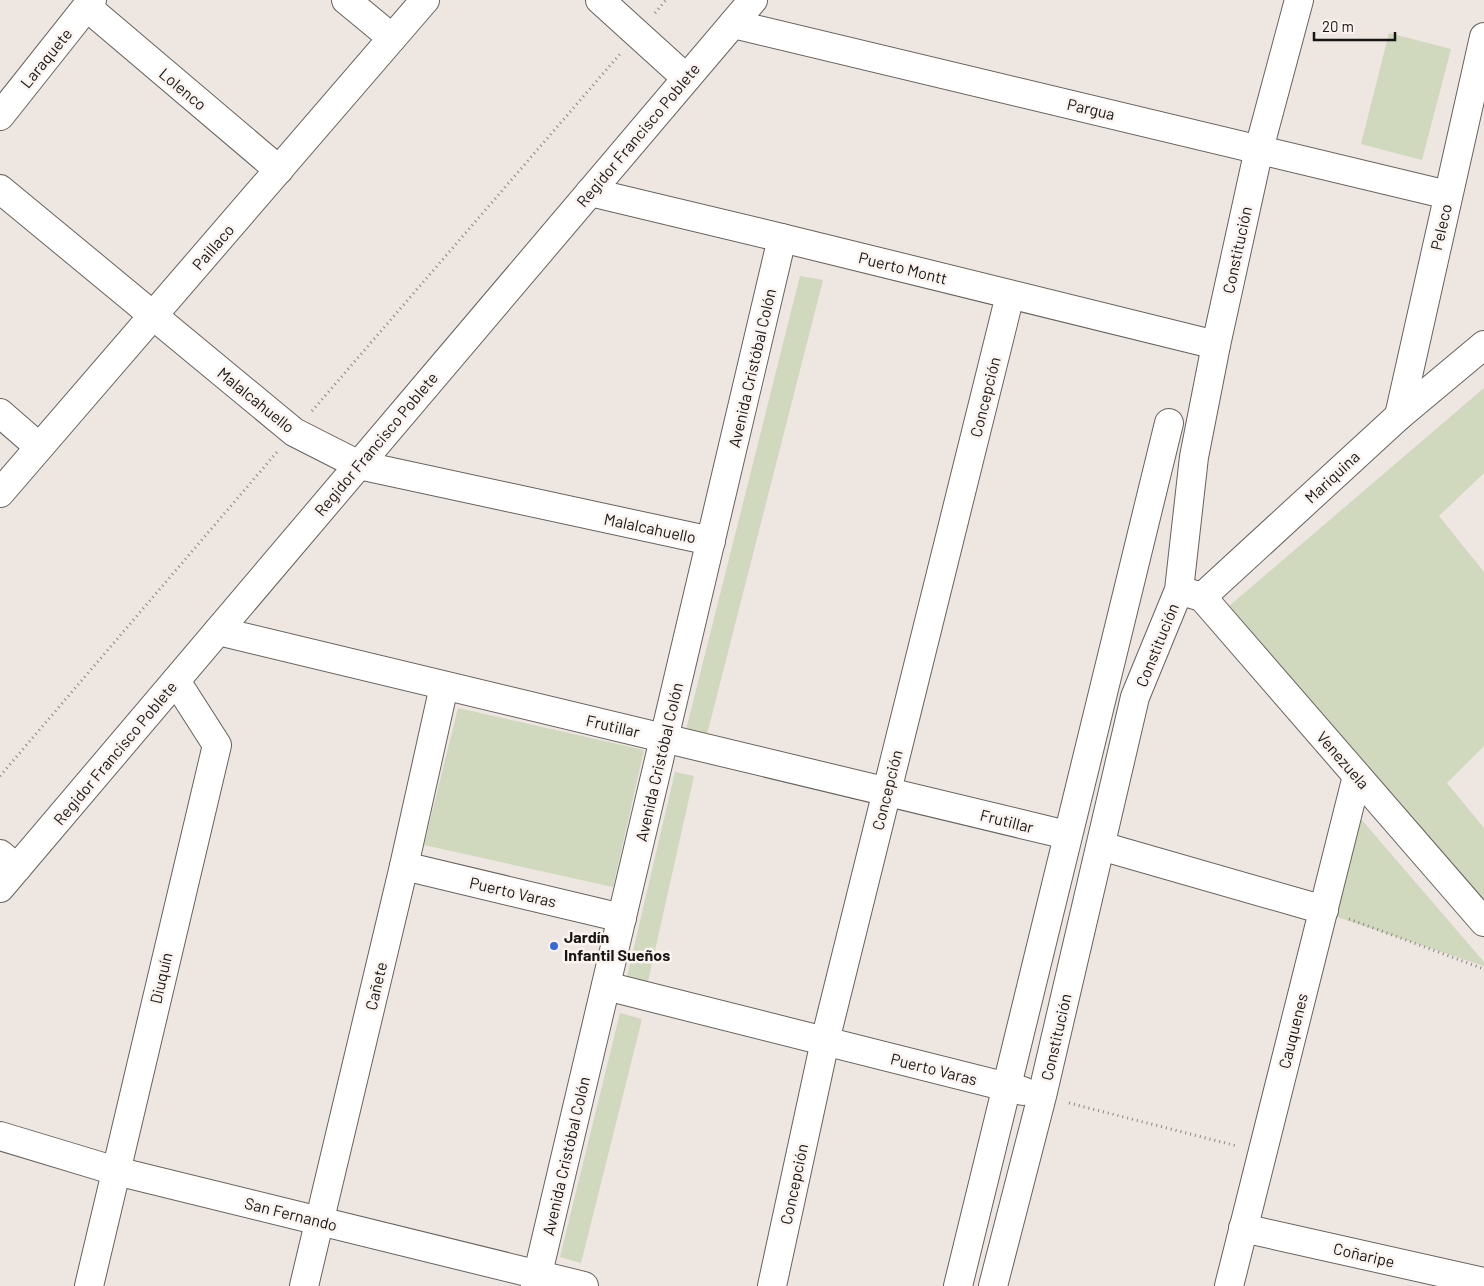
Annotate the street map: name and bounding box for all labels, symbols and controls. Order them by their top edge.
scale bar [1314,10,1395,42]
text: 20 m [1322,17,1354,35]
street label: Laraquete [16,24,75,91]
street label: Regidor Francisco Poblete [572,59,703,210]
street label: Lolenco [156,63,211,114]
street label: Pargua [1065,94,1117,123]
street label: Peleco [1426,202,1455,252]
street label: Constitución [1218,205,1255,295]
street label: Paillaco [188,220,238,273]
street label: Puerto Montt [857,247,949,288]
street label: Avenida Cristóbal Colón [724,287,779,449]
street label: Concepción [965,355,1004,439]
street label: Malalcahuello [214,363,299,436]
street label: Regidor Francisco Poblete [310,368,441,519]
street label: Mariquina [1300,447,1363,507]
street label: Malalcahuello [602,509,698,547]
street label: Constitución [1131,600,1182,689]
street label: Regidor Francisco Poblete [49,677,180,828]
street label: Avenida Cristóbal Colón [631,681,686,843]
street label: Frutillar [584,710,642,741]
street label: Venezuela [1313,727,1374,792]
street label: Concepción [867,748,906,832]
street label: Frutillar [978,805,1036,836]
street label: Puerto Varas [468,872,558,911]
place label: Jardín Infantil Sueños [564,927,670,964]
marker: Jardín Infantil Sueños [548,940,560,952]
street label: Diuquín [145,950,176,1005]
street label: Cañete [361,960,390,1012]
street label: Cauquenes [1274,991,1311,1070]
street label: Constitución [1036,992,1075,1082]
street label: Puerto Varas [889,1049,979,1088]
street label: Avenida Cristóbal Colón [538,1075,593,1237]
street label: Concepción [776,1142,811,1226]
street label: San Fernando [243,1193,339,1234]
street label: Coñaripe [1332,1238,1397,1271]

